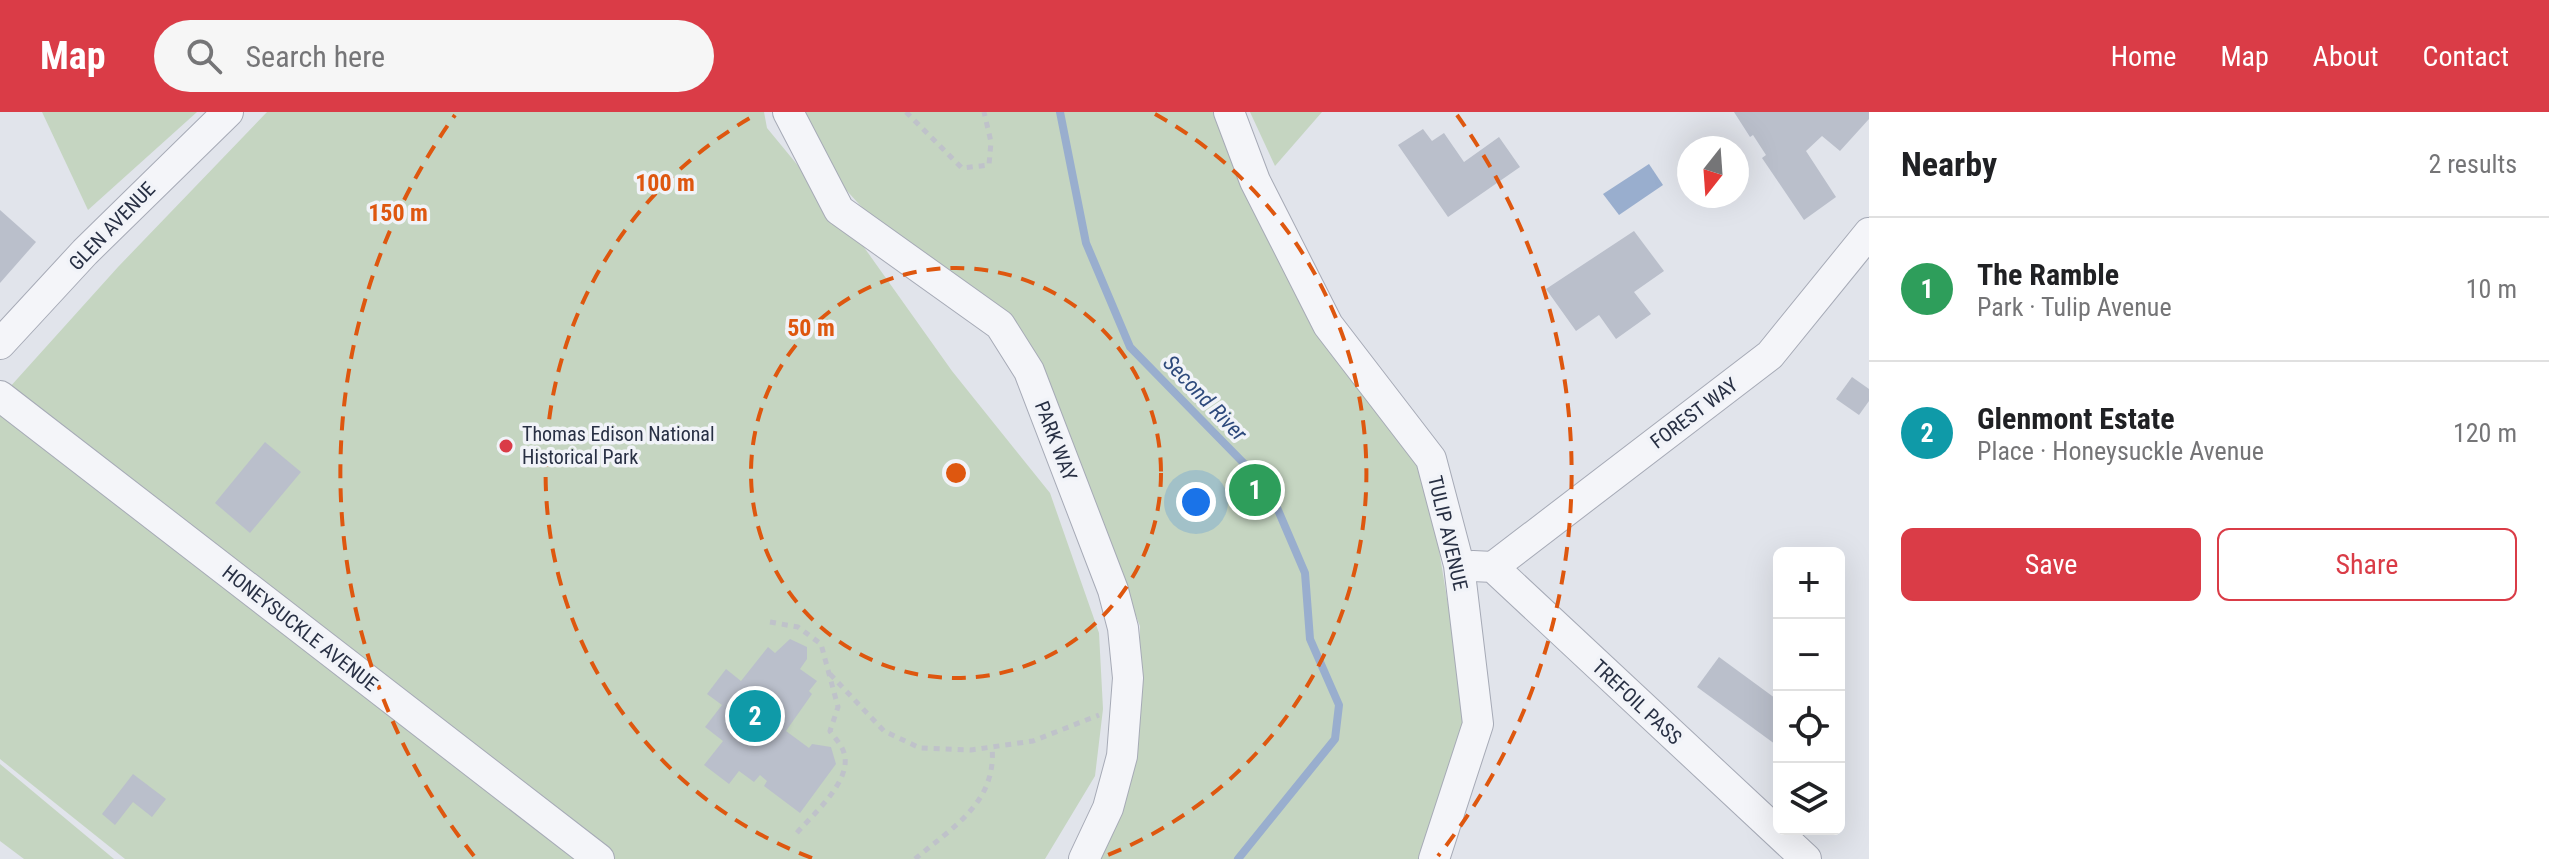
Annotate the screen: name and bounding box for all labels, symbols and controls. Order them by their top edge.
search box [154,20,714,92]
text: Map [40,34,106,78]
icon: search [182,34,226,78]
text: Search here [246,39,385,74]
text: Home [2111,40,2176,73]
text: Map [2220,40,2269,73]
text: About [2313,40,2379,73]
text: Contact [2423,40,2509,73]
north arrow [1677,136,1749,208]
text: Nearby [1901,144,1997,184]
text: 2 results [2428,149,2517,179]
text: 100 m [635,169,695,197]
street label: GLEN AVENUE [64,177,160,275]
text: 150 m [368,199,428,227]
text: The Ramble [1977,257,2119,292]
text: 1 [1920,274,1934,304]
text: 10 m [2466,274,2517,304]
text: Park · Tulip Avenue [1977,292,2172,322]
text: 50 m [787,314,835,342]
water label: Second River [1158,350,1252,446]
street label: FOREST WAY [1646,372,1743,454]
street label: PARK WAY [1030,398,1082,485]
text: Glenmont Estate [1977,401,2175,436]
text: 2 [1920,418,1934,448]
text: 120 m [2453,418,2517,448]
place label: Thomas Edison National Historical Park [522,422,715,469]
text: Place · Honeysuckle Avenue [1977,436,2264,466]
marker: Thomas Edison National Historical Park [497,437,515,455]
centre of rings [942,459,970,487]
pin: 1 [1229,460,1281,520]
street label: TULIP AVENUE [1423,473,1473,593]
your location [1176,482,1216,522]
button: Save [1901,528,2201,601]
button: Share [2217,528,2517,601]
map controls [1773,547,1845,835]
button: + [1773,547,1845,619]
street label: HONEYSUCKLE AVENUE [218,560,382,696]
button: − [1773,619,1845,691]
street label: TREFOIL PASS [1587,654,1687,750]
pin: 2 [729,686,781,746]
button: locate [1773,691,1845,763]
button: layers [1773,763,1845,835]

